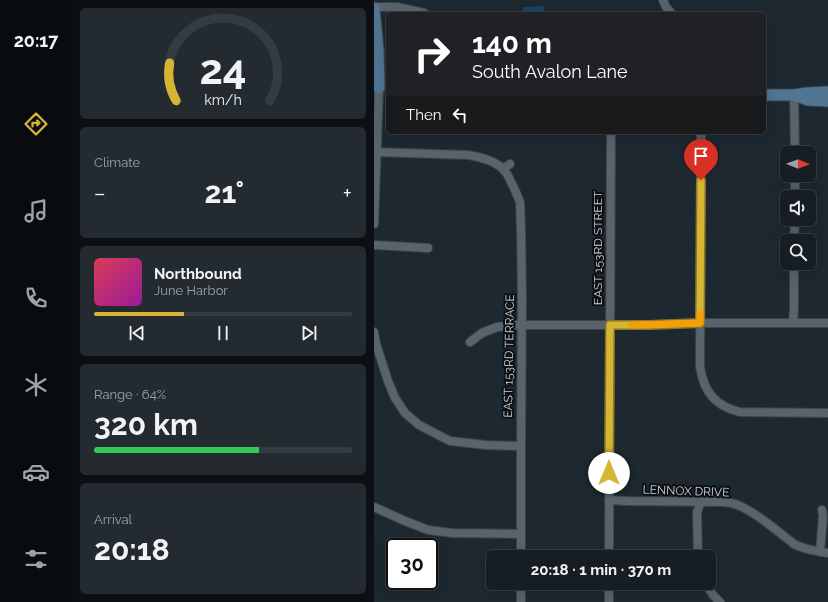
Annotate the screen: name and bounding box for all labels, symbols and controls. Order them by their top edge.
text: 140 m [472,27,552,60]
icon: right [406,28,458,80]
text: 20:17 [14,30,58,51]
text: 24 [199,45,247,94]
text: South Avalon Lane [472,61,628,82]
text: km/h [204,92,242,108]
icon: left [449,104,471,126]
text: Then [406,106,441,124]
icon: directions [22,110,50,138]
pin [684,139,718,180]
icon: arrive [690,145,712,167]
north arrow [780,146,816,182]
map controls [780,146,816,270]
text: Climate [94,155,140,170]
text: 21° [205,175,244,210]
text: − [94,180,106,206]
text: + [343,180,352,206]
street label: EAST 153RD STREET [591,190,605,305]
button: sound [780,190,816,226]
icon: music [22,197,50,225]
button: search [780,234,816,270]
text: Northbound [154,265,242,283]
text: June Harbor [154,283,228,298]
icon: phone [22,284,50,312]
street label: EAST 153RD TERRACE [501,294,517,418]
icon: previous [126,322,148,344]
icon: pause [212,322,234,344]
icon: next [298,322,320,344]
icon: climate [22,371,50,399]
text: Range · 64% [94,387,166,402]
text: 320 km [94,407,198,442]
position arrow [588,452,630,494]
icon: car [22,458,50,486]
street label: LENNOX DRIVE [642,482,730,500]
text: Arrival [94,512,132,527]
text: 20:18 [94,532,170,567]
speed limit sign: 30 [386,538,438,590]
icon: filters [22,545,50,573]
text: 20:18 · 1 min · 370 m [531,561,671,579]

